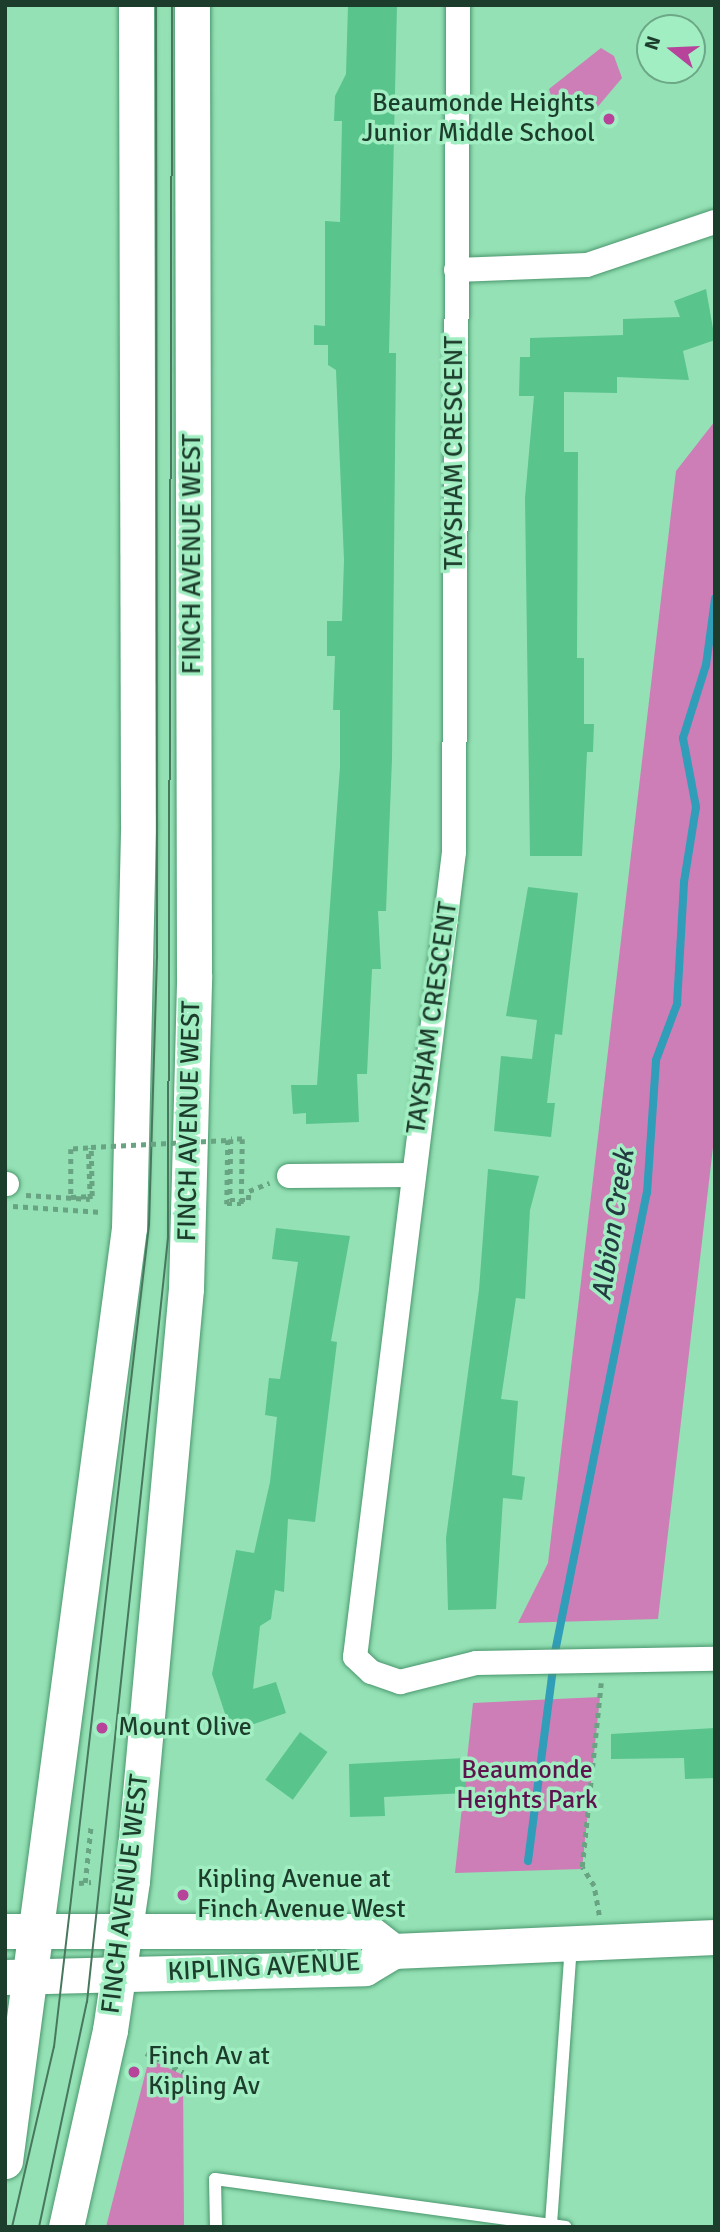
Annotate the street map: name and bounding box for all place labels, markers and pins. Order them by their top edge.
place label: Beaumonde Heights Junior Middle School [362,88,595,150]
marker: Beaumonde Heights Junior Middle School [601,111,617,127]
place label: Mount Olive [118,1712,252,1744]
marker: Mount Olive [92,1718,112,1738]
place label: Kipling Avenue at Finch Avenue West [197,1864,406,1926]
marker: Kipling Avenue at Finch Avenue West [175,1887,191,1903]
place label: Finch Av at Kipling Av [148,2041,270,2102]
marker: Finch Av at Kipling Av [126,2064,142,2080]

